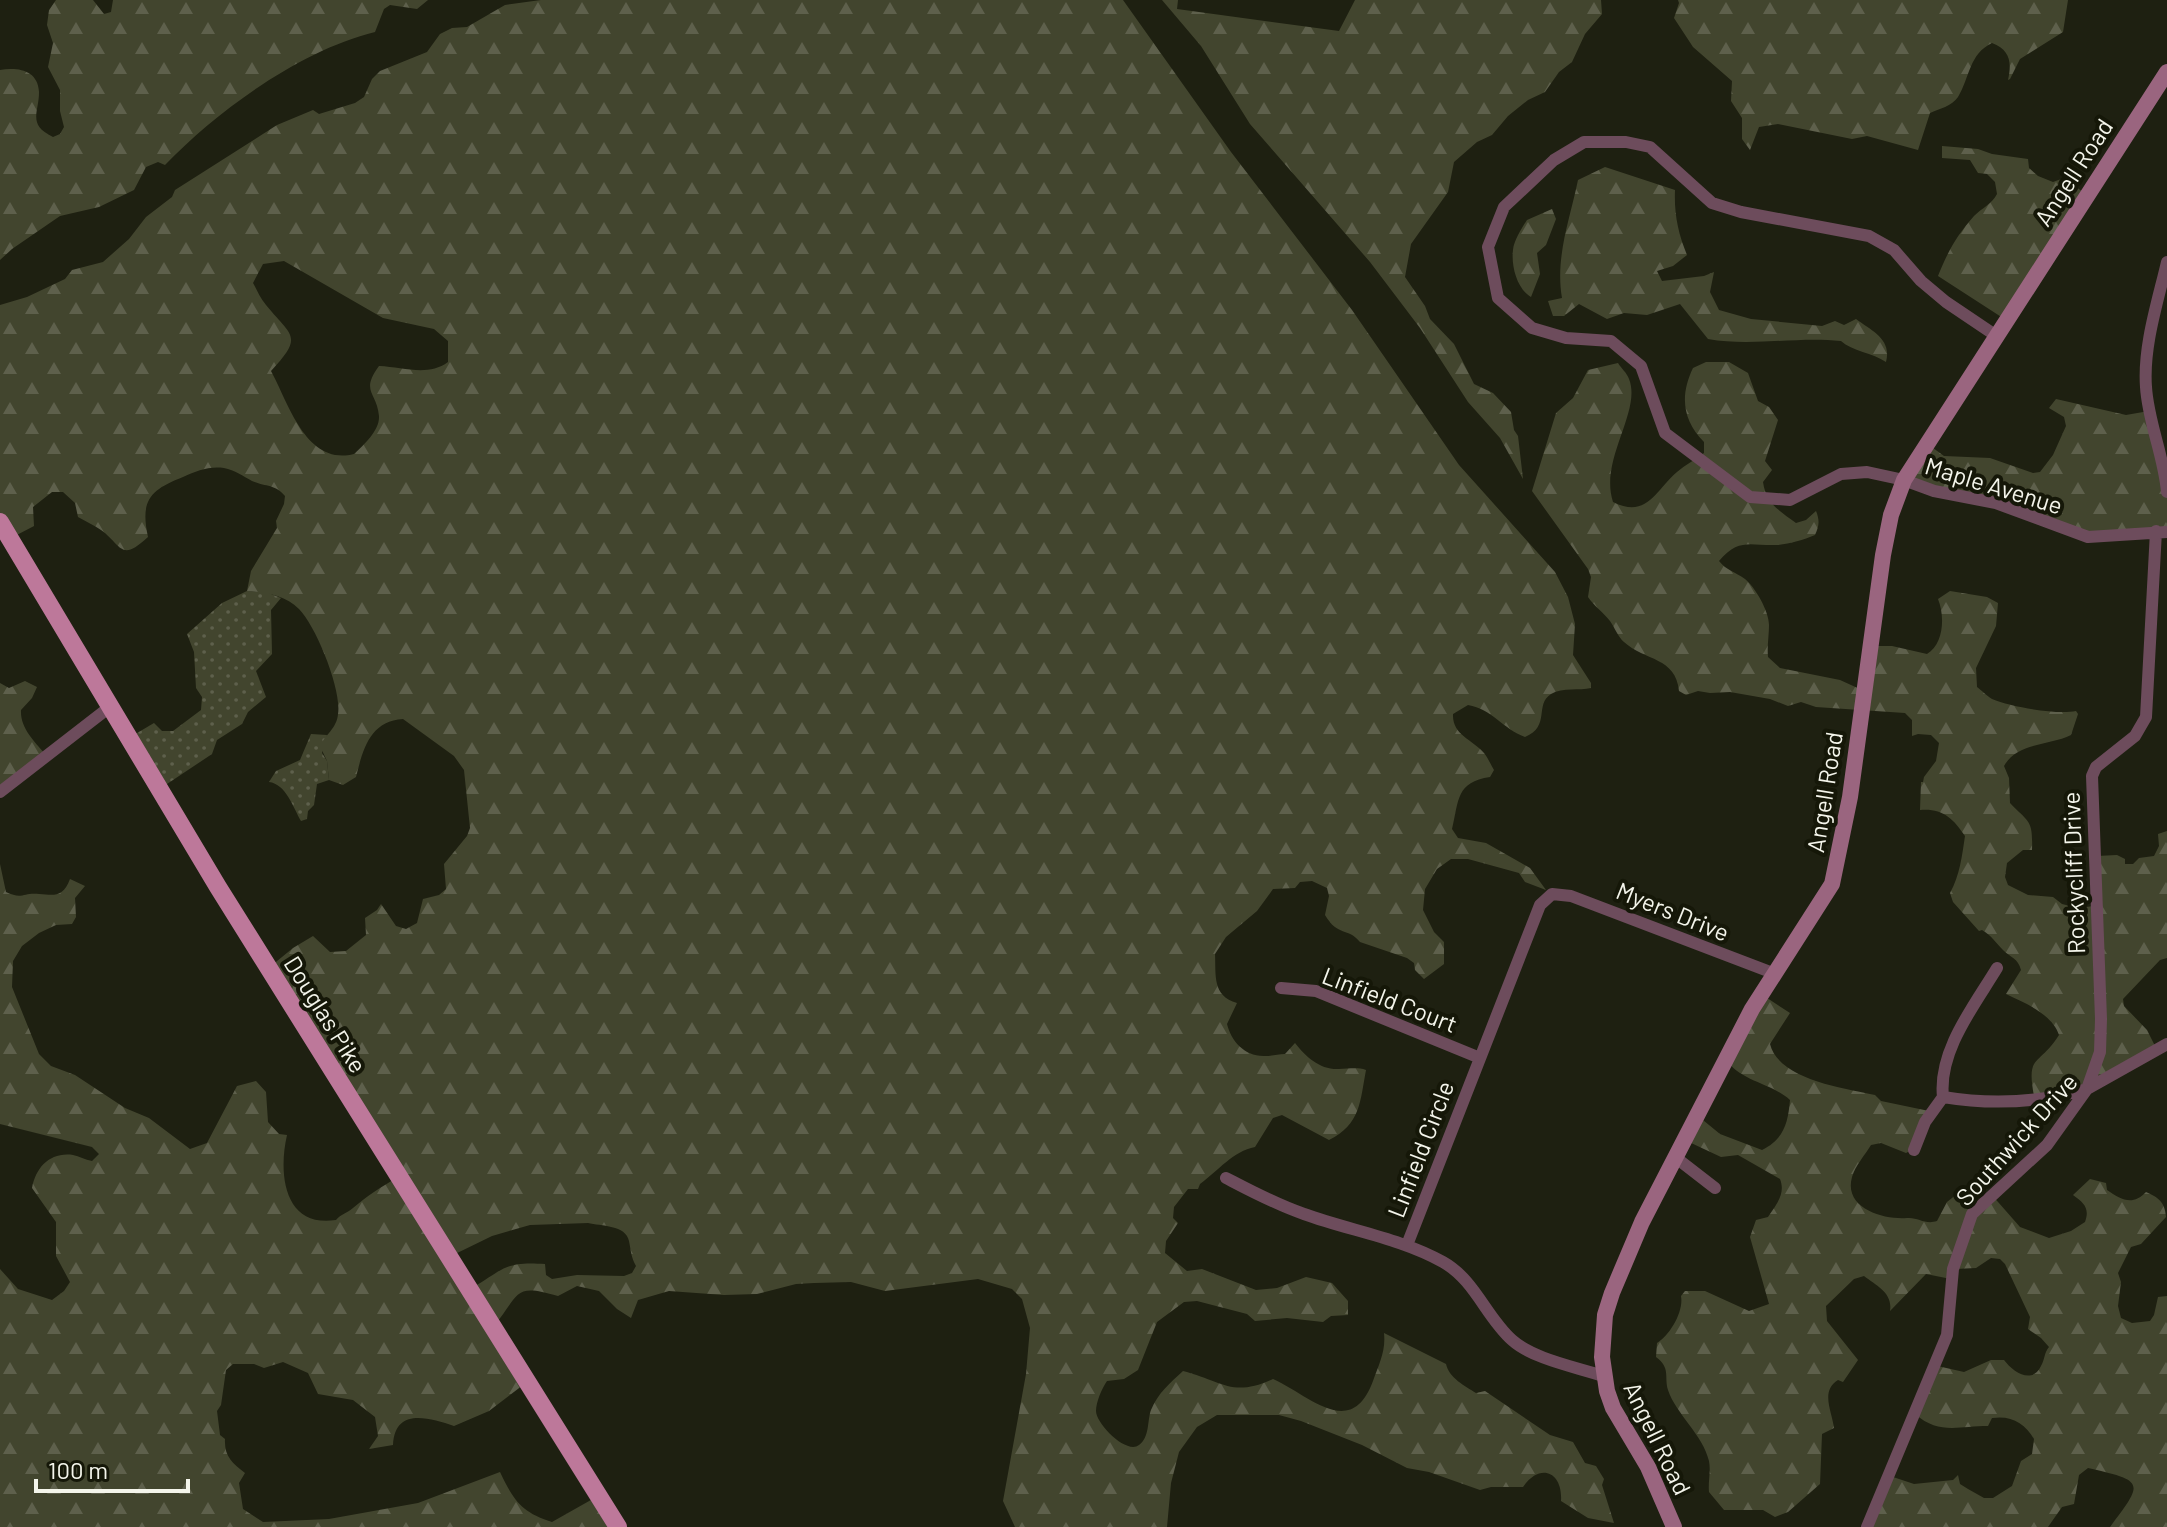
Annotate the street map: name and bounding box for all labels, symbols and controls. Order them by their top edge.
street label: Angell Road [2028,113,2118,231]
street label: Maple Avenue [1922,450,2066,520]
street label: Angell Road [1800,729,1848,855]
street label: Rockycliff Drive [2056,791,2090,955]
street label: Myers Drive [1612,875,1734,947]
street label: Douglas Pike [279,950,373,1078]
street label: Linfield Court [1319,960,1461,1038]
street label: Southwick Drive [1949,1067,2083,1211]
street label: Linfield Circle [1381,1077,1459,1221]
street label: Angell Road [1618,1377,1698,1499]
scale bar [36,1443,188,1493]
text: 100 m [48,1455,108,1484]

